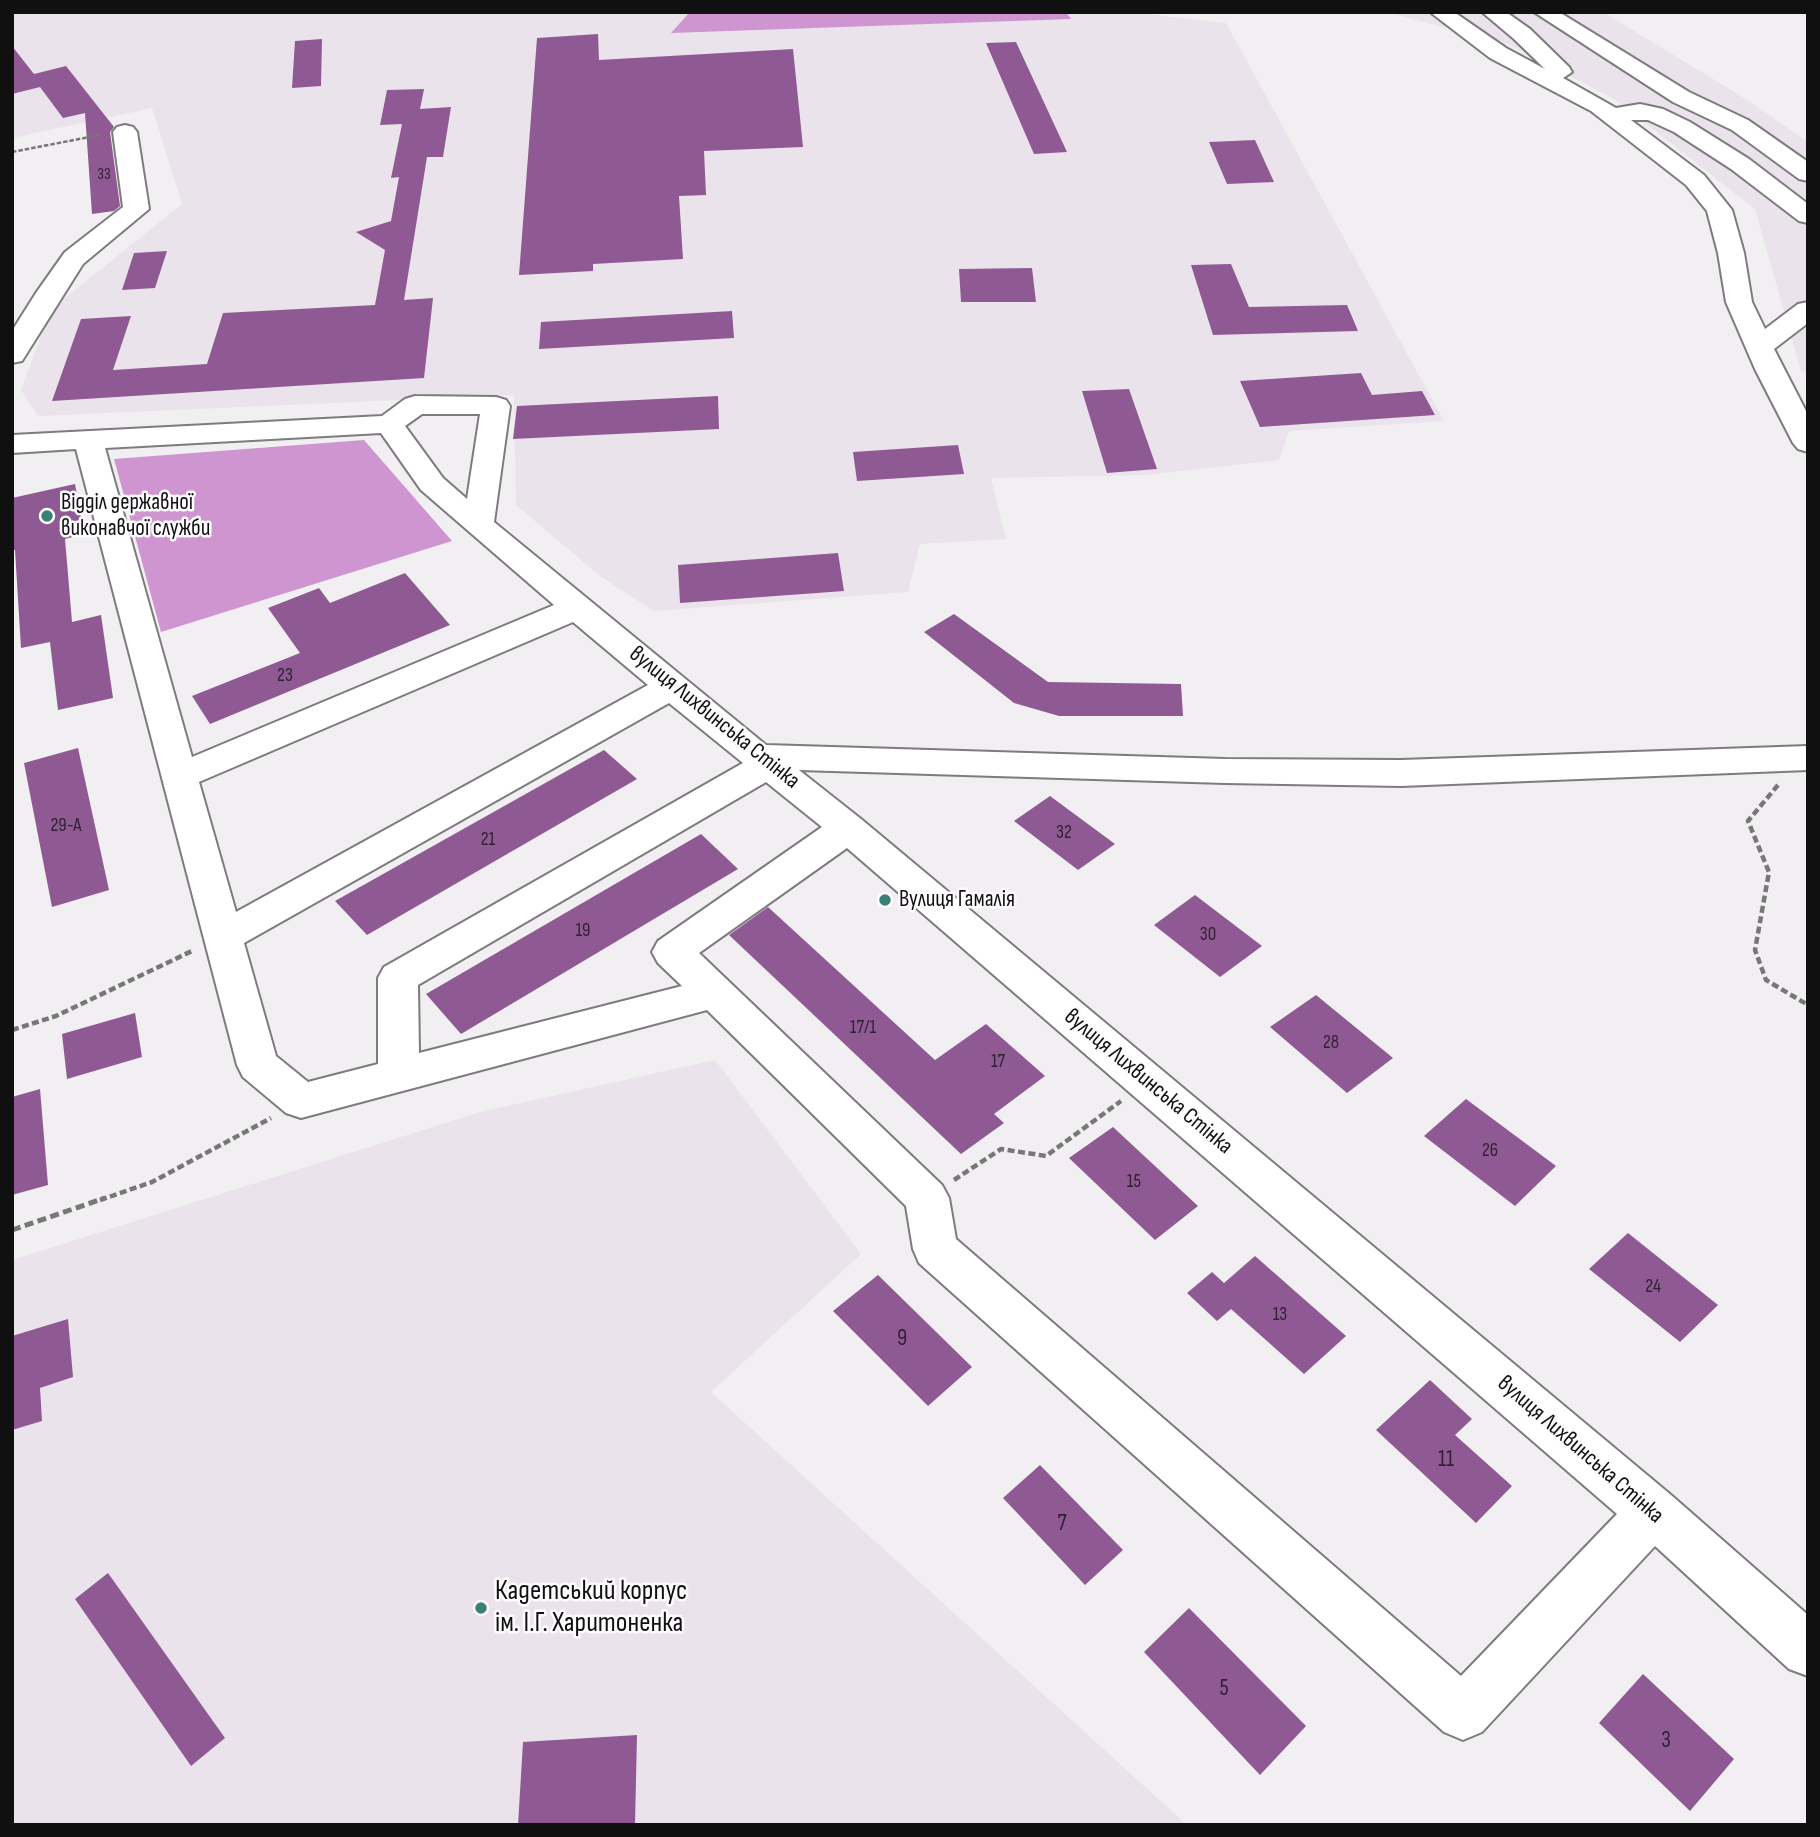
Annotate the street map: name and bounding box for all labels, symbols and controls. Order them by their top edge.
house number: 33 [97,165,111,185]
place label: Відділ державної виконавчої служби [61,489,210,543]
marker: Відділ державної виконавчої служби [39,508,55,524]
street label: вулиця Лихвинська Стінка [623,641,805,795]
house number: 23 [277,665,293,687]
house number: 29-А [51,815,81,837]
house number: 32 [1056,822,1072,844]
house number: 21 [481,829,495,851]
place label: Вулиця Гамалія [899,886,1015,914]
marker: Вулиця Гамалія [877,892,893,908]
house number: 19 [575,920,591,942]
house number: 30 [1200,924,1216,946]
street label: вулиця Лихвинська Стінка [1058,1003,1238,1161]
house number: 17/1 [850,1017,876,1039]
house number: 28 [1323,1032,1339,1054]
house number: 17 [991,1051,1005,1073]
house number: 26 [1482,1140,1498,1162]
house number: 15 [1127,1171,1141,1193]
house number: 24 [1645,1276,1661,1298]
house number: 13 [1273,1304,1287,1326]
house number: 9 [897,1325,907,1353]
street label: вулиця Лихвинська Стінка [1491,1370,1669,1530]
house number: 11 [1438,1446,1454,1474]
house number: 7 [1057,1510,1067,1538]
place label: Кадетський корпус ім. І.Г. Харитоненка [495,1575,687,1641]
marker: Кадетський корпус ім. І.Г. Харитоненка [473,1600,489,1616]
house number: 5 [1219,1675,1229,1703]
house number: 3 [1661,1727,1671,1755]

